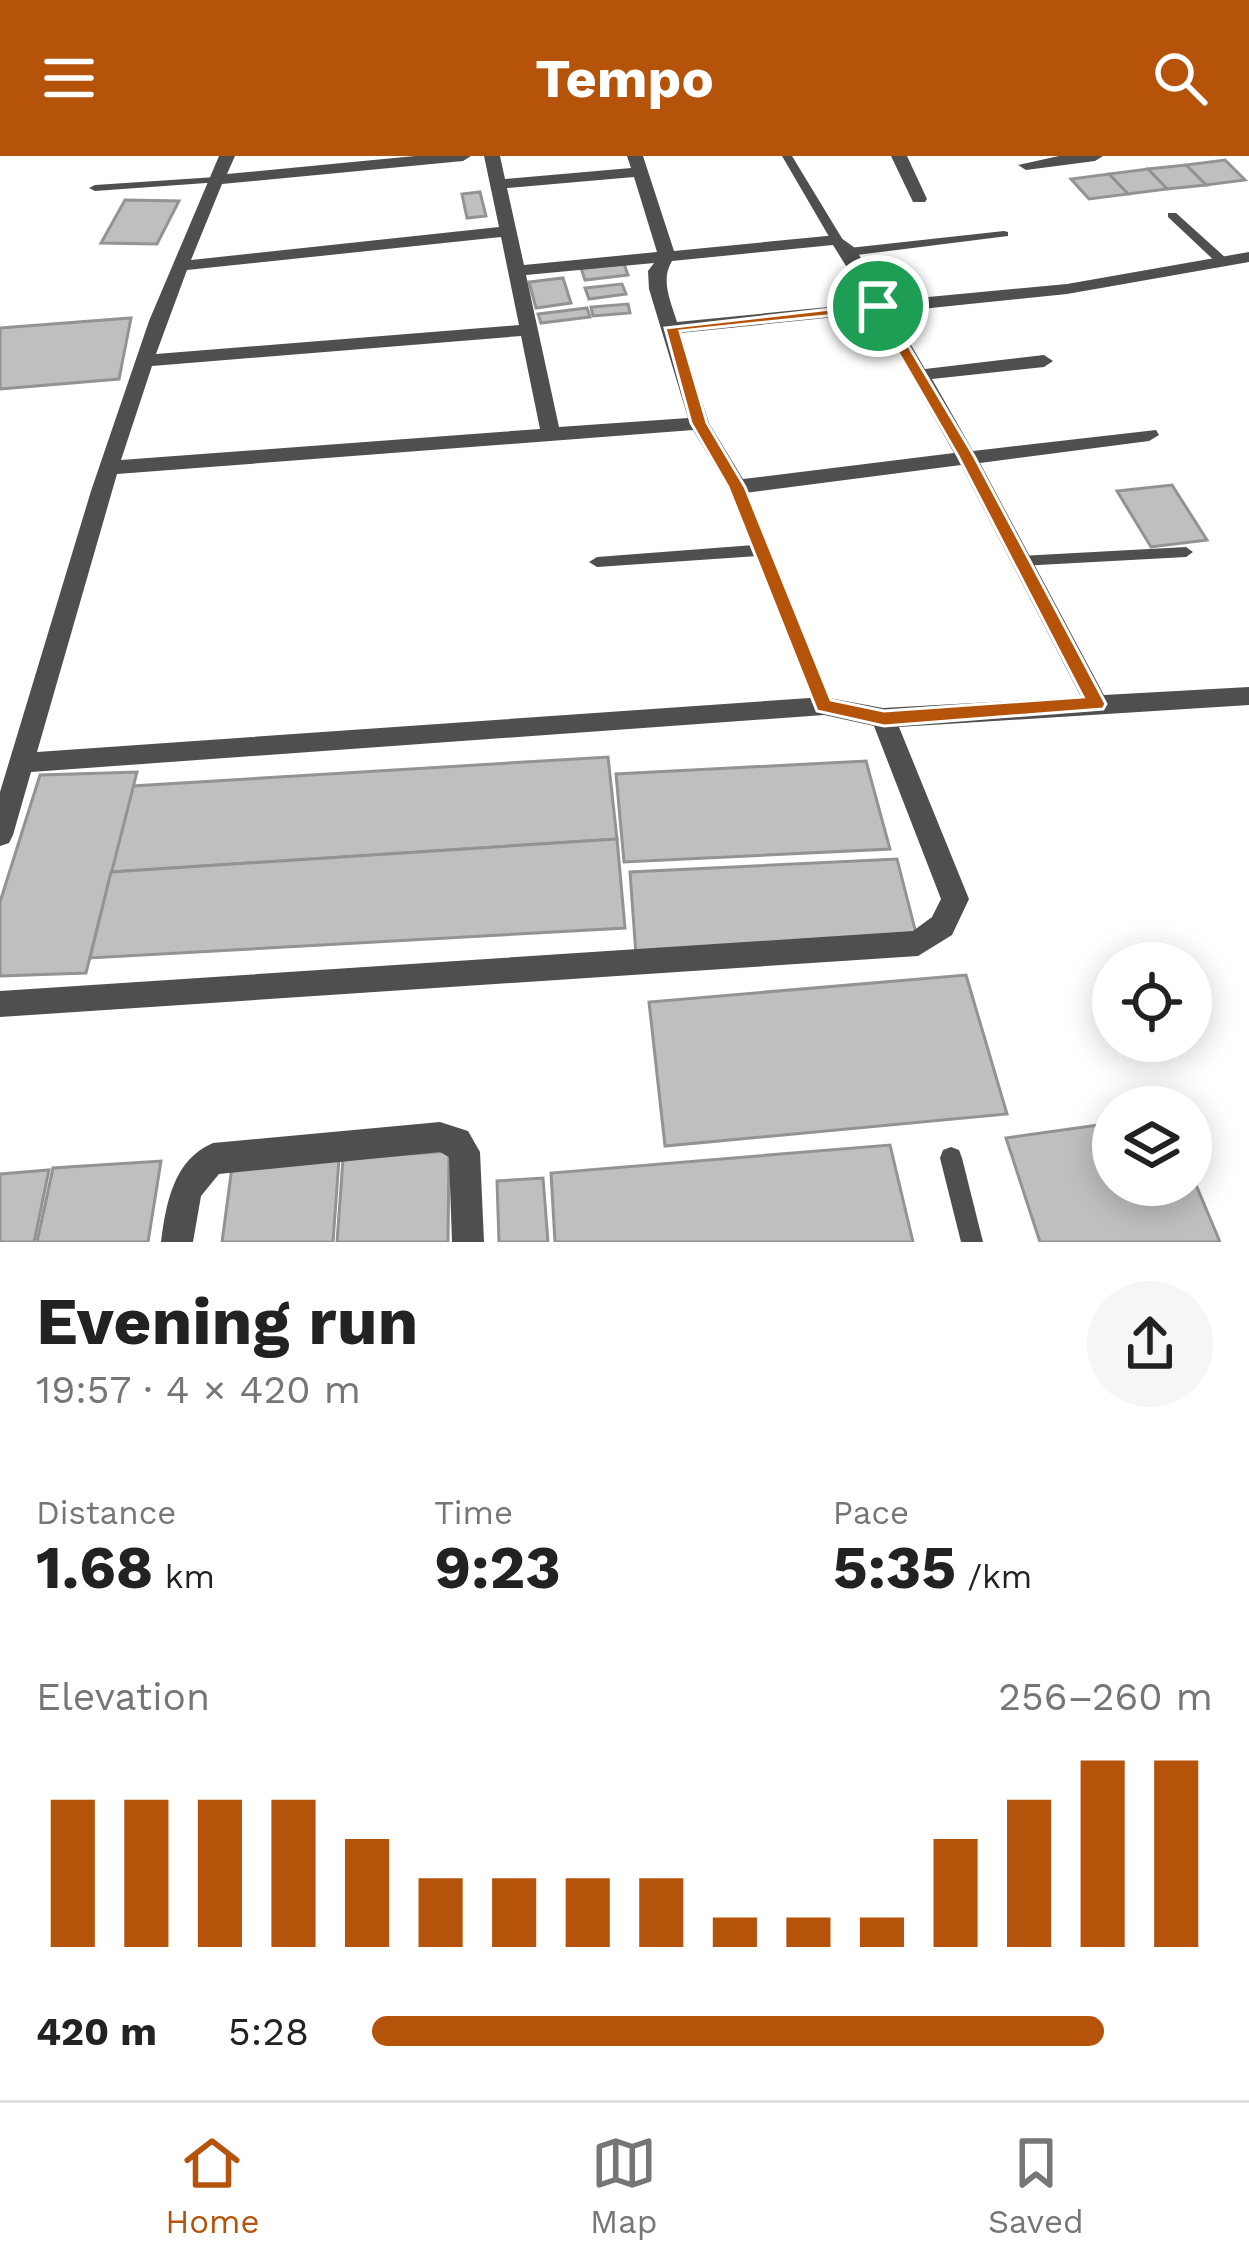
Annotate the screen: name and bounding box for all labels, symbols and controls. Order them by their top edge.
icon: menu [36,45,102,111]
icon: search [1147,45,1213,111]
text: Tempo [535,47,714,110]
pin [827,255,929,357]
icon: arrive [845,273,911,339]
map controls [1092,942,1212,1206]
button: locate [1092,942,1212,1062]
button: layers [1092,1086,1212,1206]
button: share [1087,1281,1213,1407]
text: Evening run [36,1283,418,1360]
text: 19:57 · 4 × 420 m [36,1367,361,1412]
text: Distance [36,1493,176,1532]
text: Time [434,1493,513,1532]
text: Pace [833,1493,909,1532]
text: 1.68 [36,1532,153,1603]
text: 9:23 [434,1532,561,1603]
text: 5:35 [833,1532,956,1603]
text: km [153,1557,215,1596]
text: /km [956,1557,1032,1596]
text: Elevation [36,1674,210,1719]
text: 256–260 m [998,1674,1213,1719]
text: 420 m [36,2009,157,2054]
text: 5:28 [228,2009,309,2054]
tab: Home [165,2130,260,2241]
tab: Map [590,2130,657,2241]
tab: Saved [988,2130,1084,2241]

